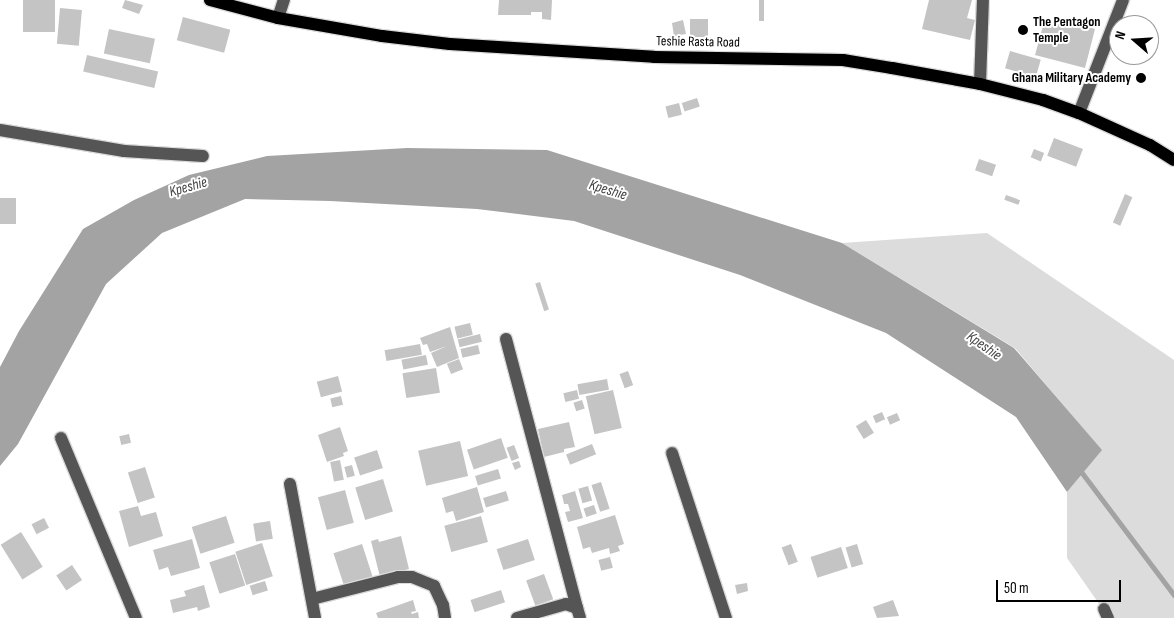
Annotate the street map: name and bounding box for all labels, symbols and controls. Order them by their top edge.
place label: The Pentagon Temple [1033,14,1100,46]
north arrow [1109,15,1159,65]
marker: The Pentagon Temple [1017,24,1029,36]
text: N [1111,29,1130,42]
street label: Teshie Rasta Road [656,33,740,51]
place label: Ghana Military Academy [1012,70,1131,86]
marker: Ghana Military Academy [1135,72,1147,84]
water label: Kpeshie [167,173,209,201]
water label: Kpeshie [587,176,629,204]
water label: Kpeshie [963,328,1005,364]
scale bar [999,570,1124,602]
text: 50 m [1004,579,1029,598]

